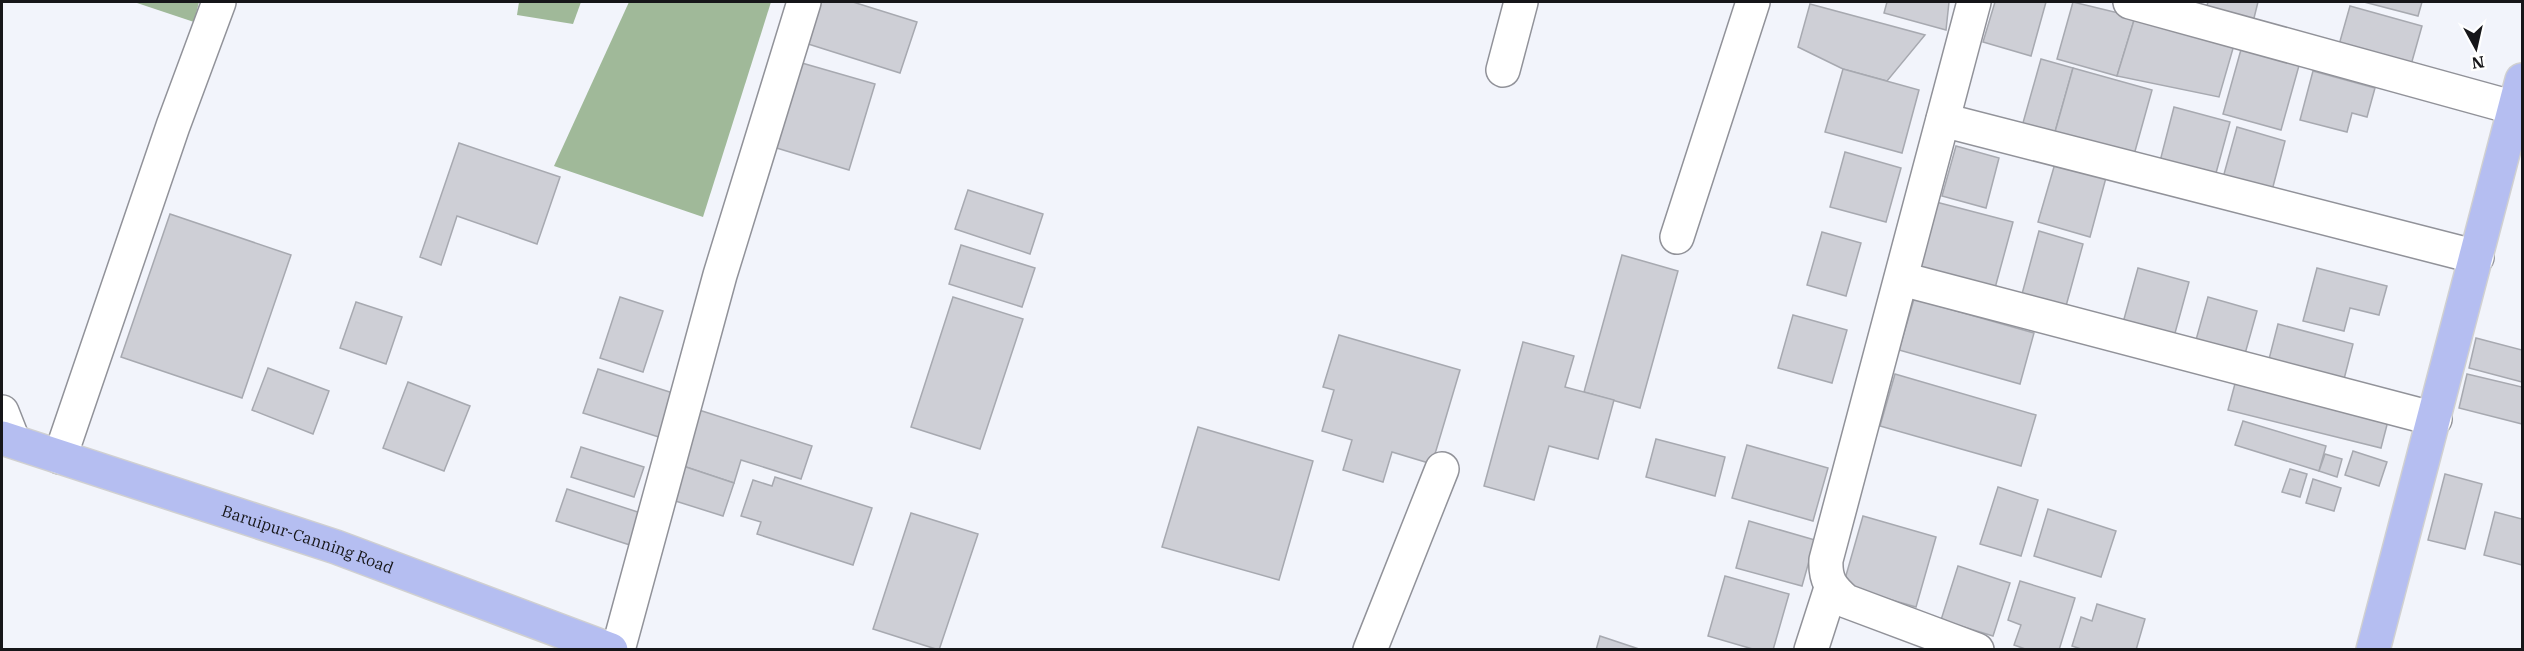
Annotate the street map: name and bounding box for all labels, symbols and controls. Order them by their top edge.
north arrow [2446,18,2506,78]
text: N [2470,52,2486,74]
street label: Baruipur-Canning Road [219,500,397,578]

